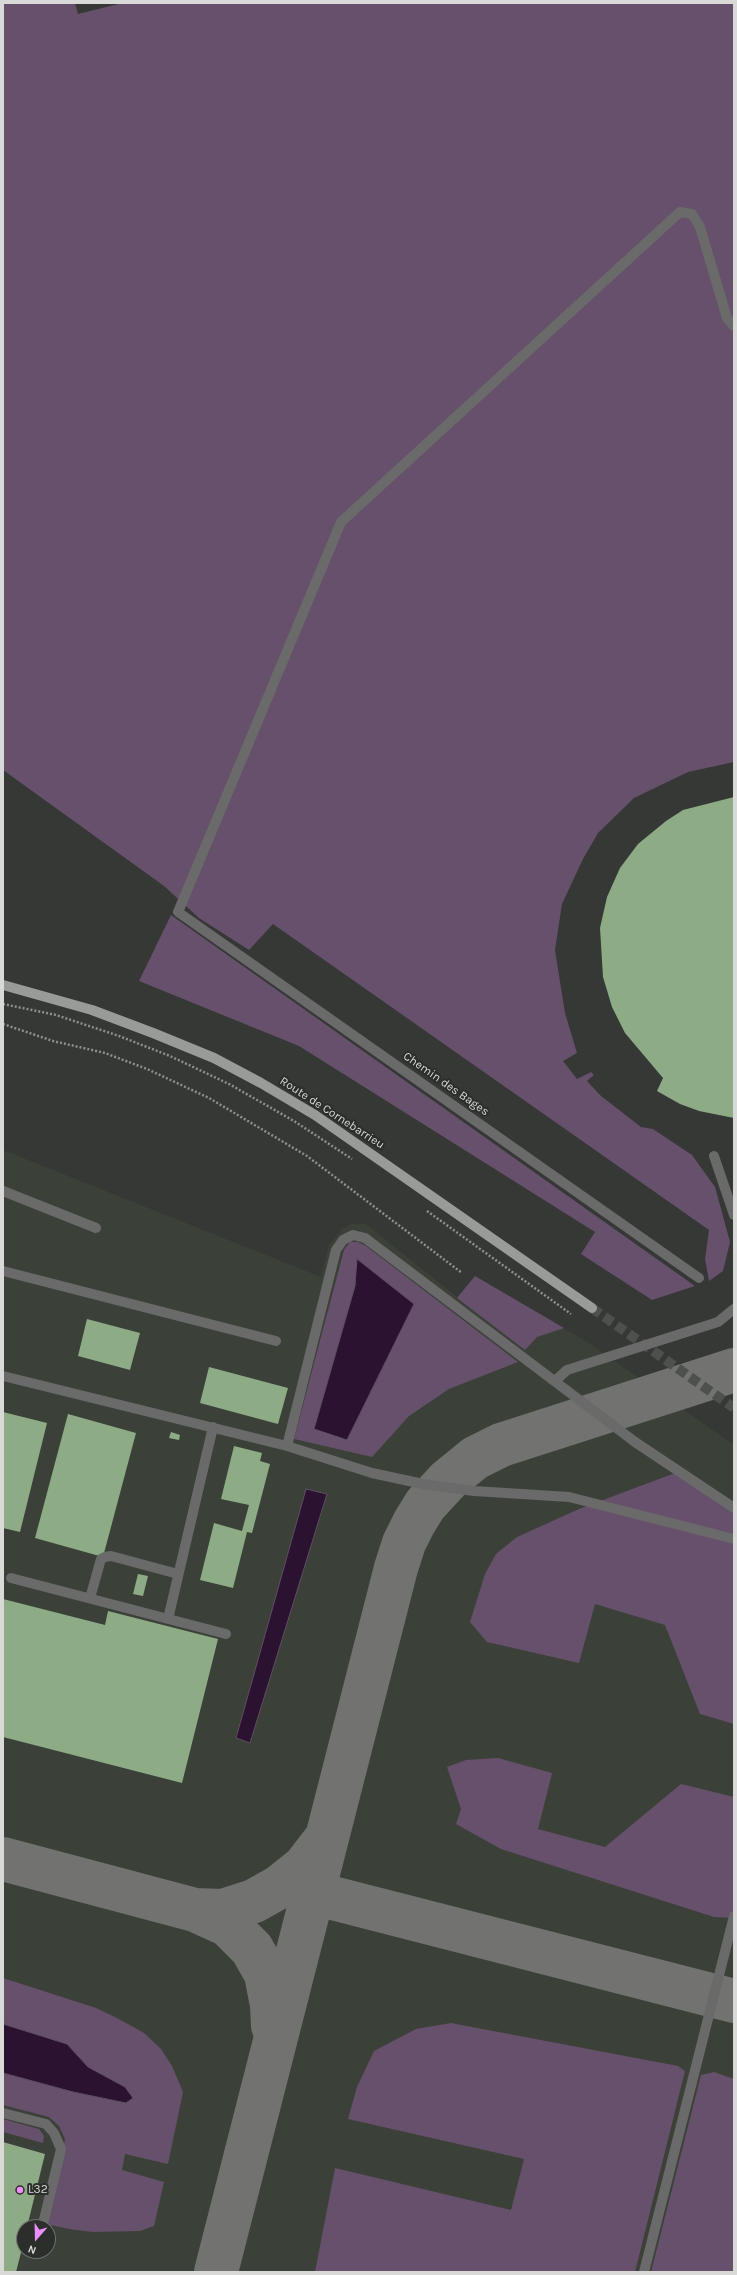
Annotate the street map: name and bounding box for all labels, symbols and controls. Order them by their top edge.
street label: Chemin des Bages [400,1049,492,1119]
street label: Route de Cornebarrieu [277,1074,387,1152]
place label: L32 [28,2183,48,2197]
marker: L32 [15,2185,25,2195]
north arrow [16,2219,56,2259]
text: N [26,2242,38,2257]

